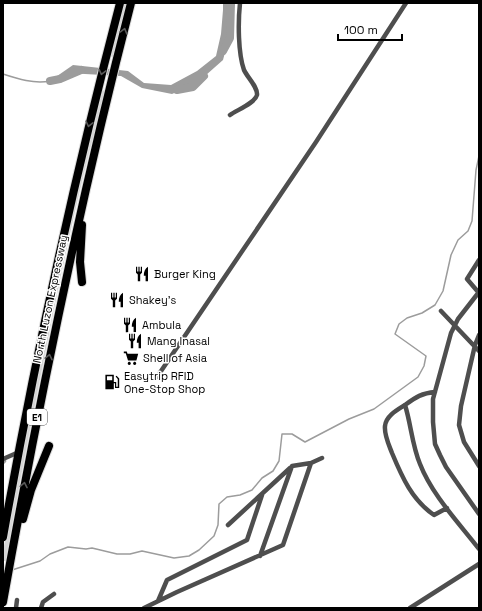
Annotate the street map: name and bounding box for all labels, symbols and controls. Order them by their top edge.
scale bar [338,16,402,42]
text: 100 m [344,22,378,38]
one-way arrow [119,28,128,35]
one-way arrow [98,68,107,75]
one-way arrow [86,121,94,127]
street label: North Luzon Expressway [30,234,70,364]
restaurant icon: Burger King [133,265,151,283]
place label: Burger King [154,267,216,281]
restaurant icon: Shakey's [108,291,126,309]
place label: Shakey's [129,293,176,307]
restaurant icon: Ambula [121,316,139,334]
place label: Ambula [142,318,182,332]
restaurant icon: Mang Inasal [126,332,144,350]
place label: Mang Inasal [147,334,210,348]
supermarket icon: Shell of Asia [122,349,140,367]
place label: Shell of Asia [143,351,208,365]
one-way arrow [44,354,53,360]
place label: Easytrip RFID One-Stop Shop [124,369,205,396]
fuel station icon: Easytrip RFID One-Stop Shop [103,373,121,391]
road number: E1 [27,409,47,425]
one-way arrow [20,482,28,488]

